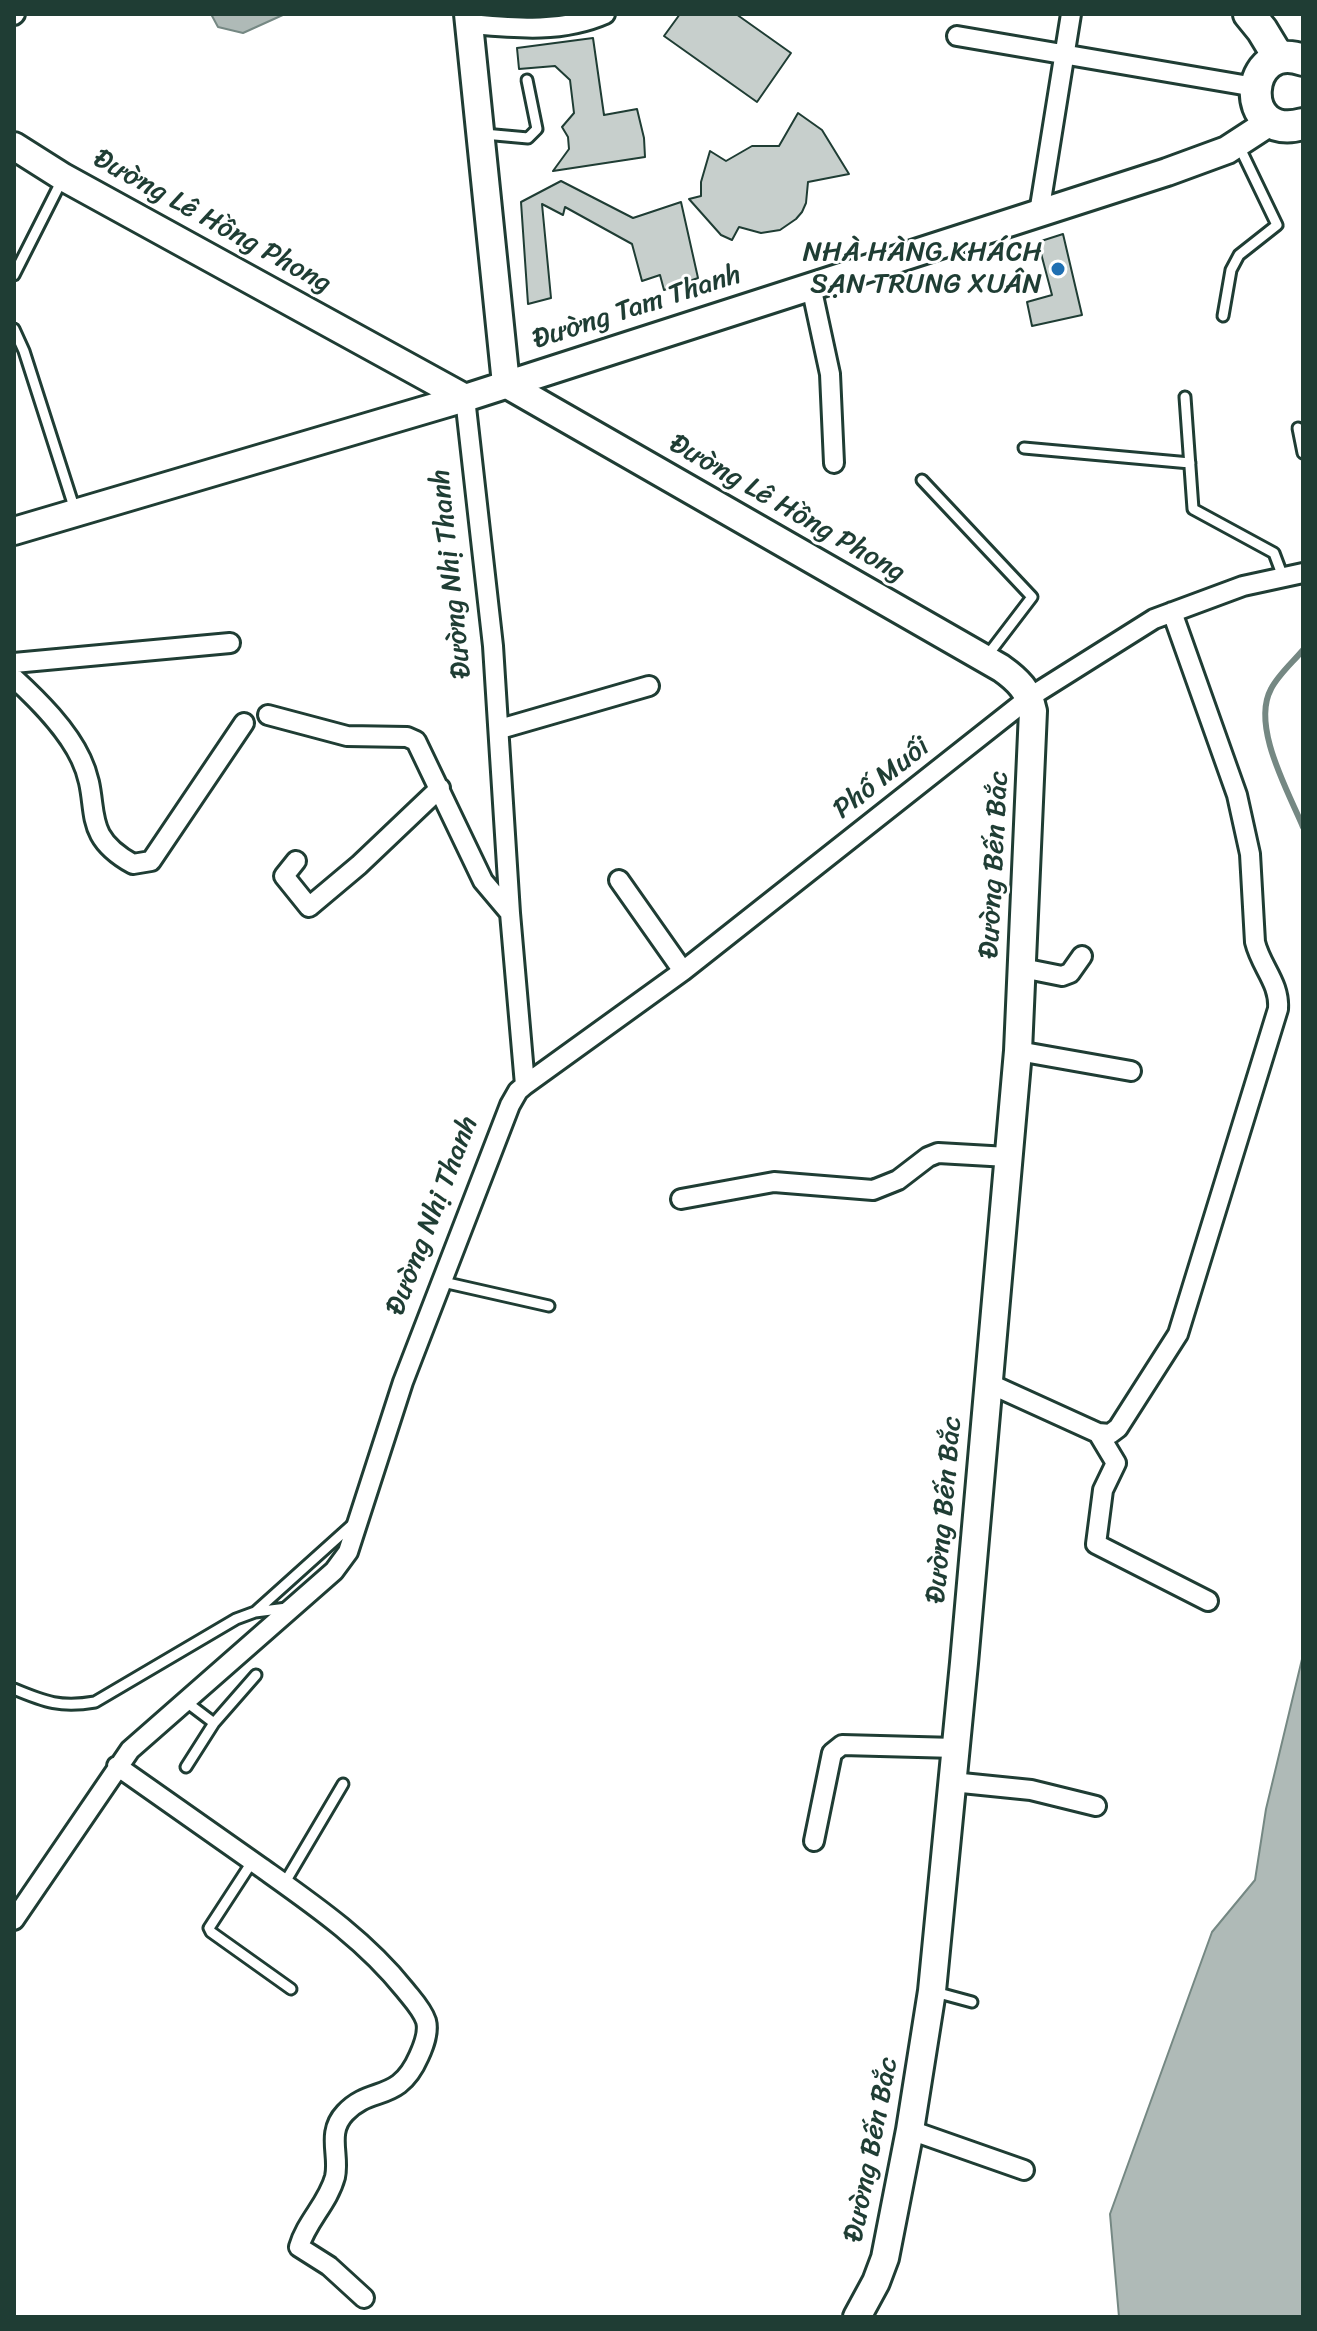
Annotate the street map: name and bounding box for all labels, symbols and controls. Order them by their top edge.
street label: Đường Lê Hồng Phong [87,142,337,302]
place label: NHÀ HÀNG KHÁCH SẠN TRUNG XUÂN [803,236,1042,302]
street label: Đường Tam Thanh [529,258,745,358]
marker: NHÀ HÀNG KHÁCH SẠN TRUNG XUÂN [1049,260,1067,278]
street label: Đường Lê Hồng Phong [663,428,911,590]
street label: Đường Nhị Thanh [424,468,480,680]
street label: Phố Muối [827,731,937,827]
street label: Đường Bến Bắc [973,771,1017,959]
street label: Đường Nhị Thanh [380,1112,486,1320]
street label: Đường Bến Bắc [920,1415,970,1605]
street label: Đường Bến Bắc [838,2055,906,2245]

